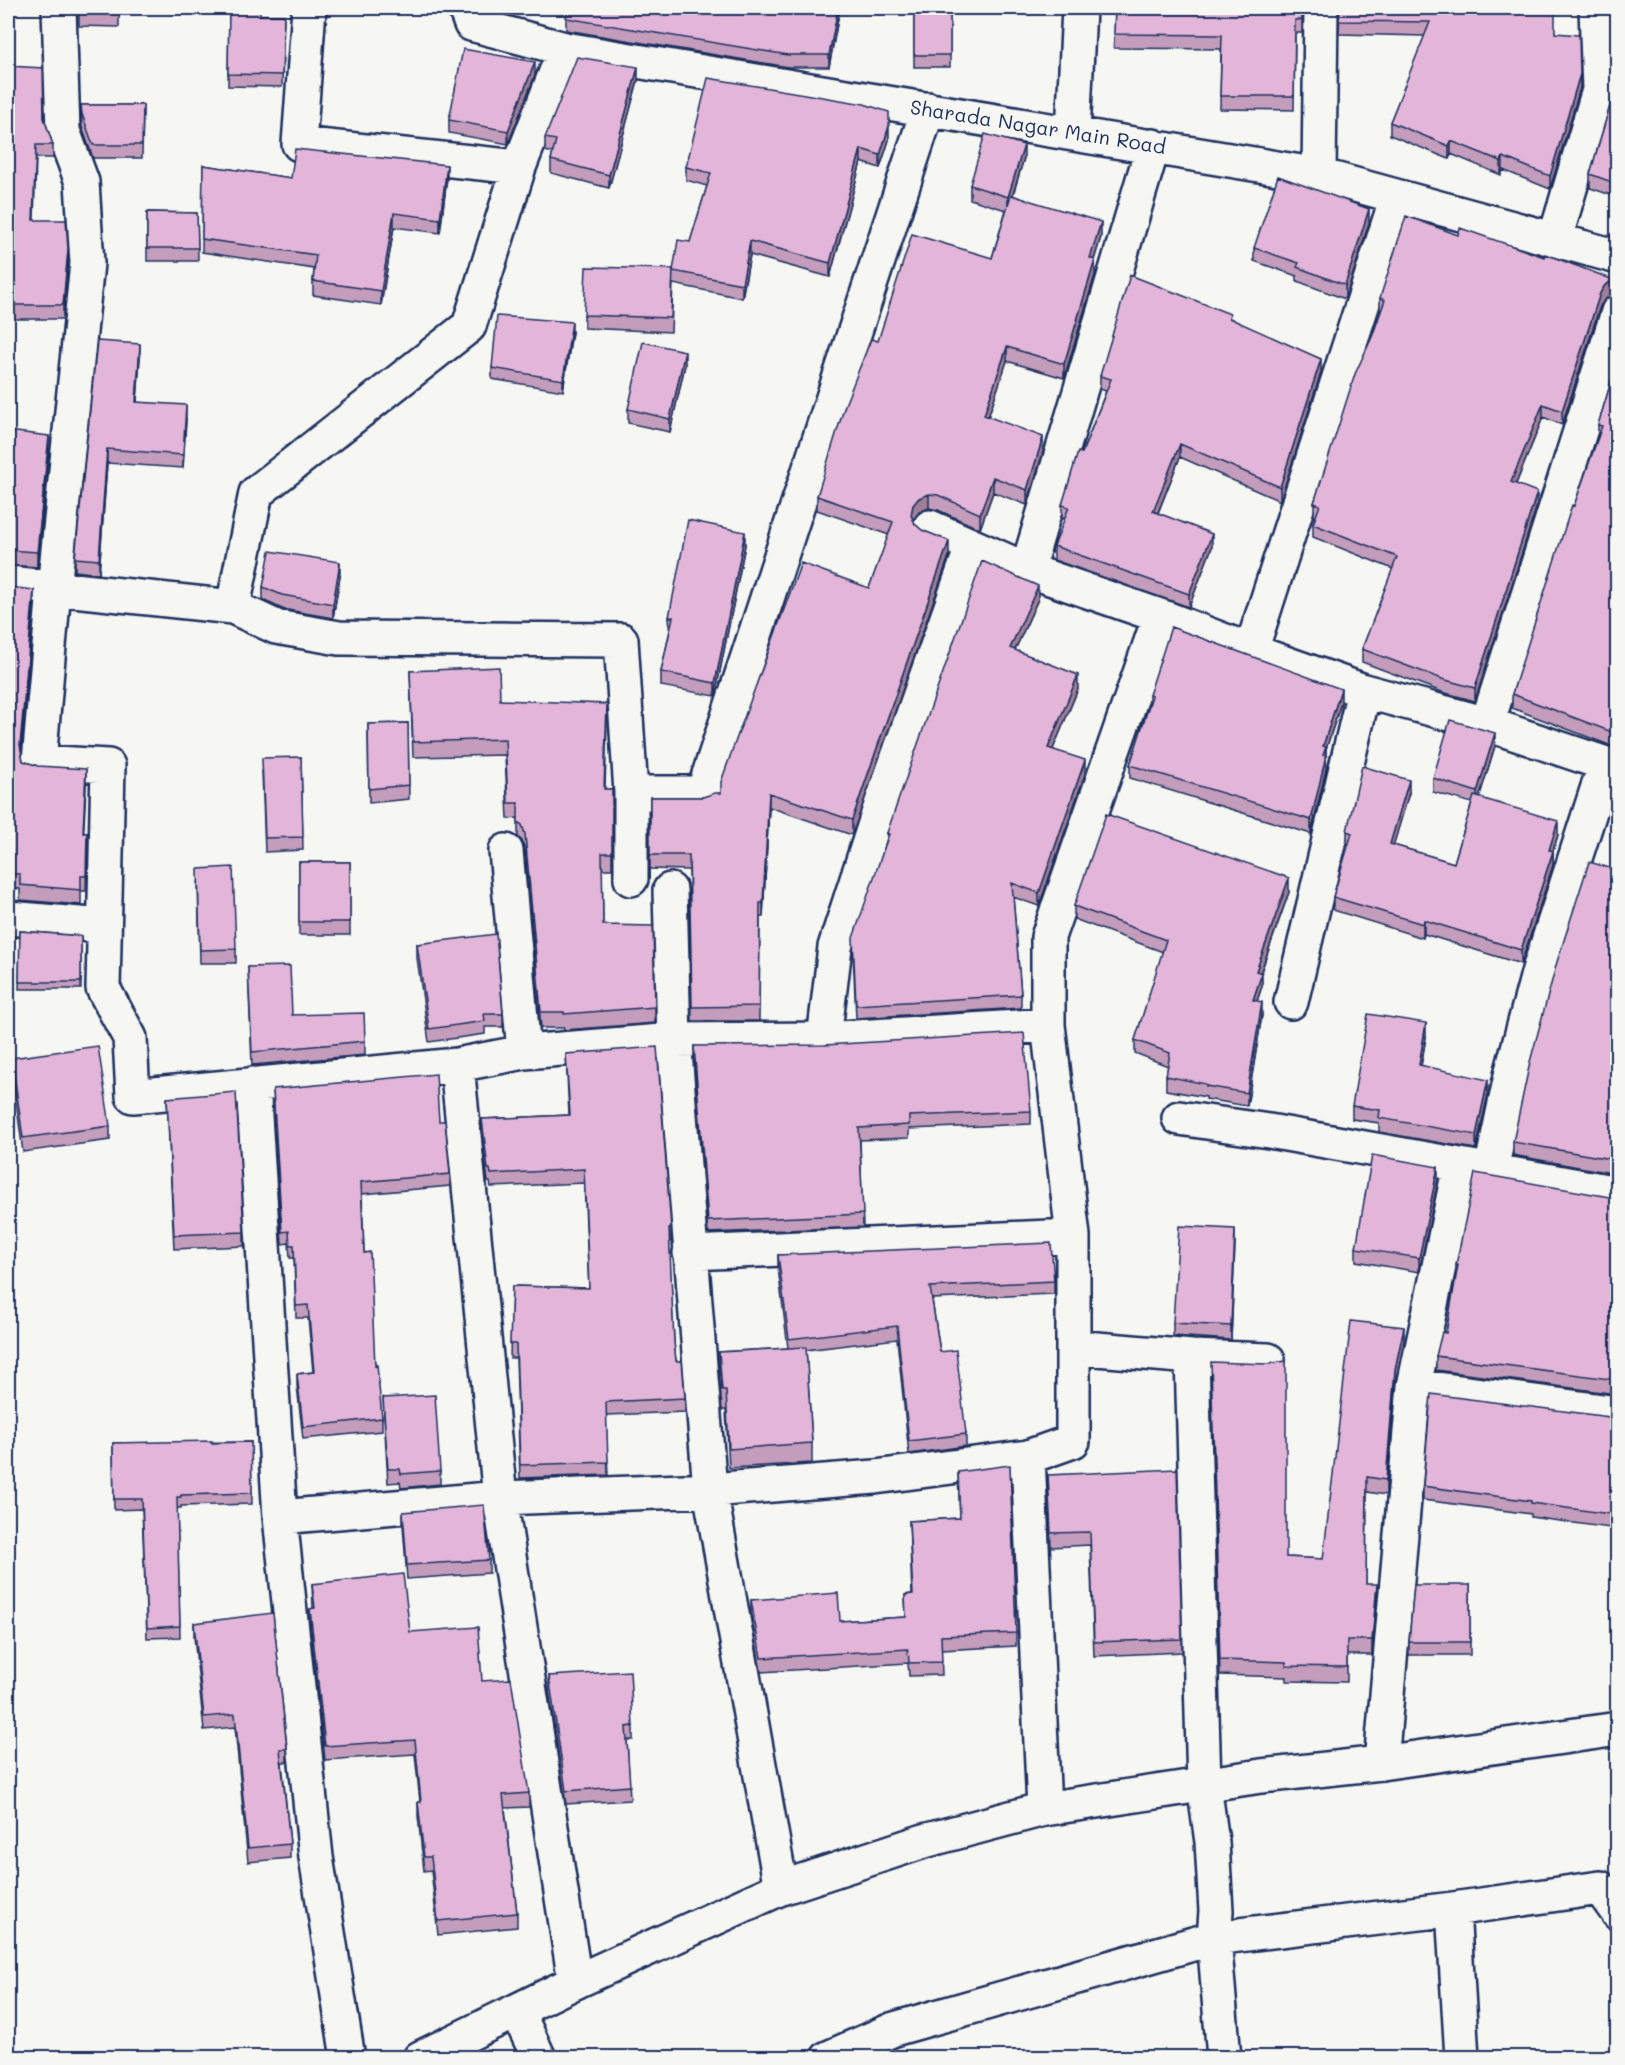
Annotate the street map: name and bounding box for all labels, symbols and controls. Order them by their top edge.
street label: Sharada Nagar Main Road [908,93,1168,159]

